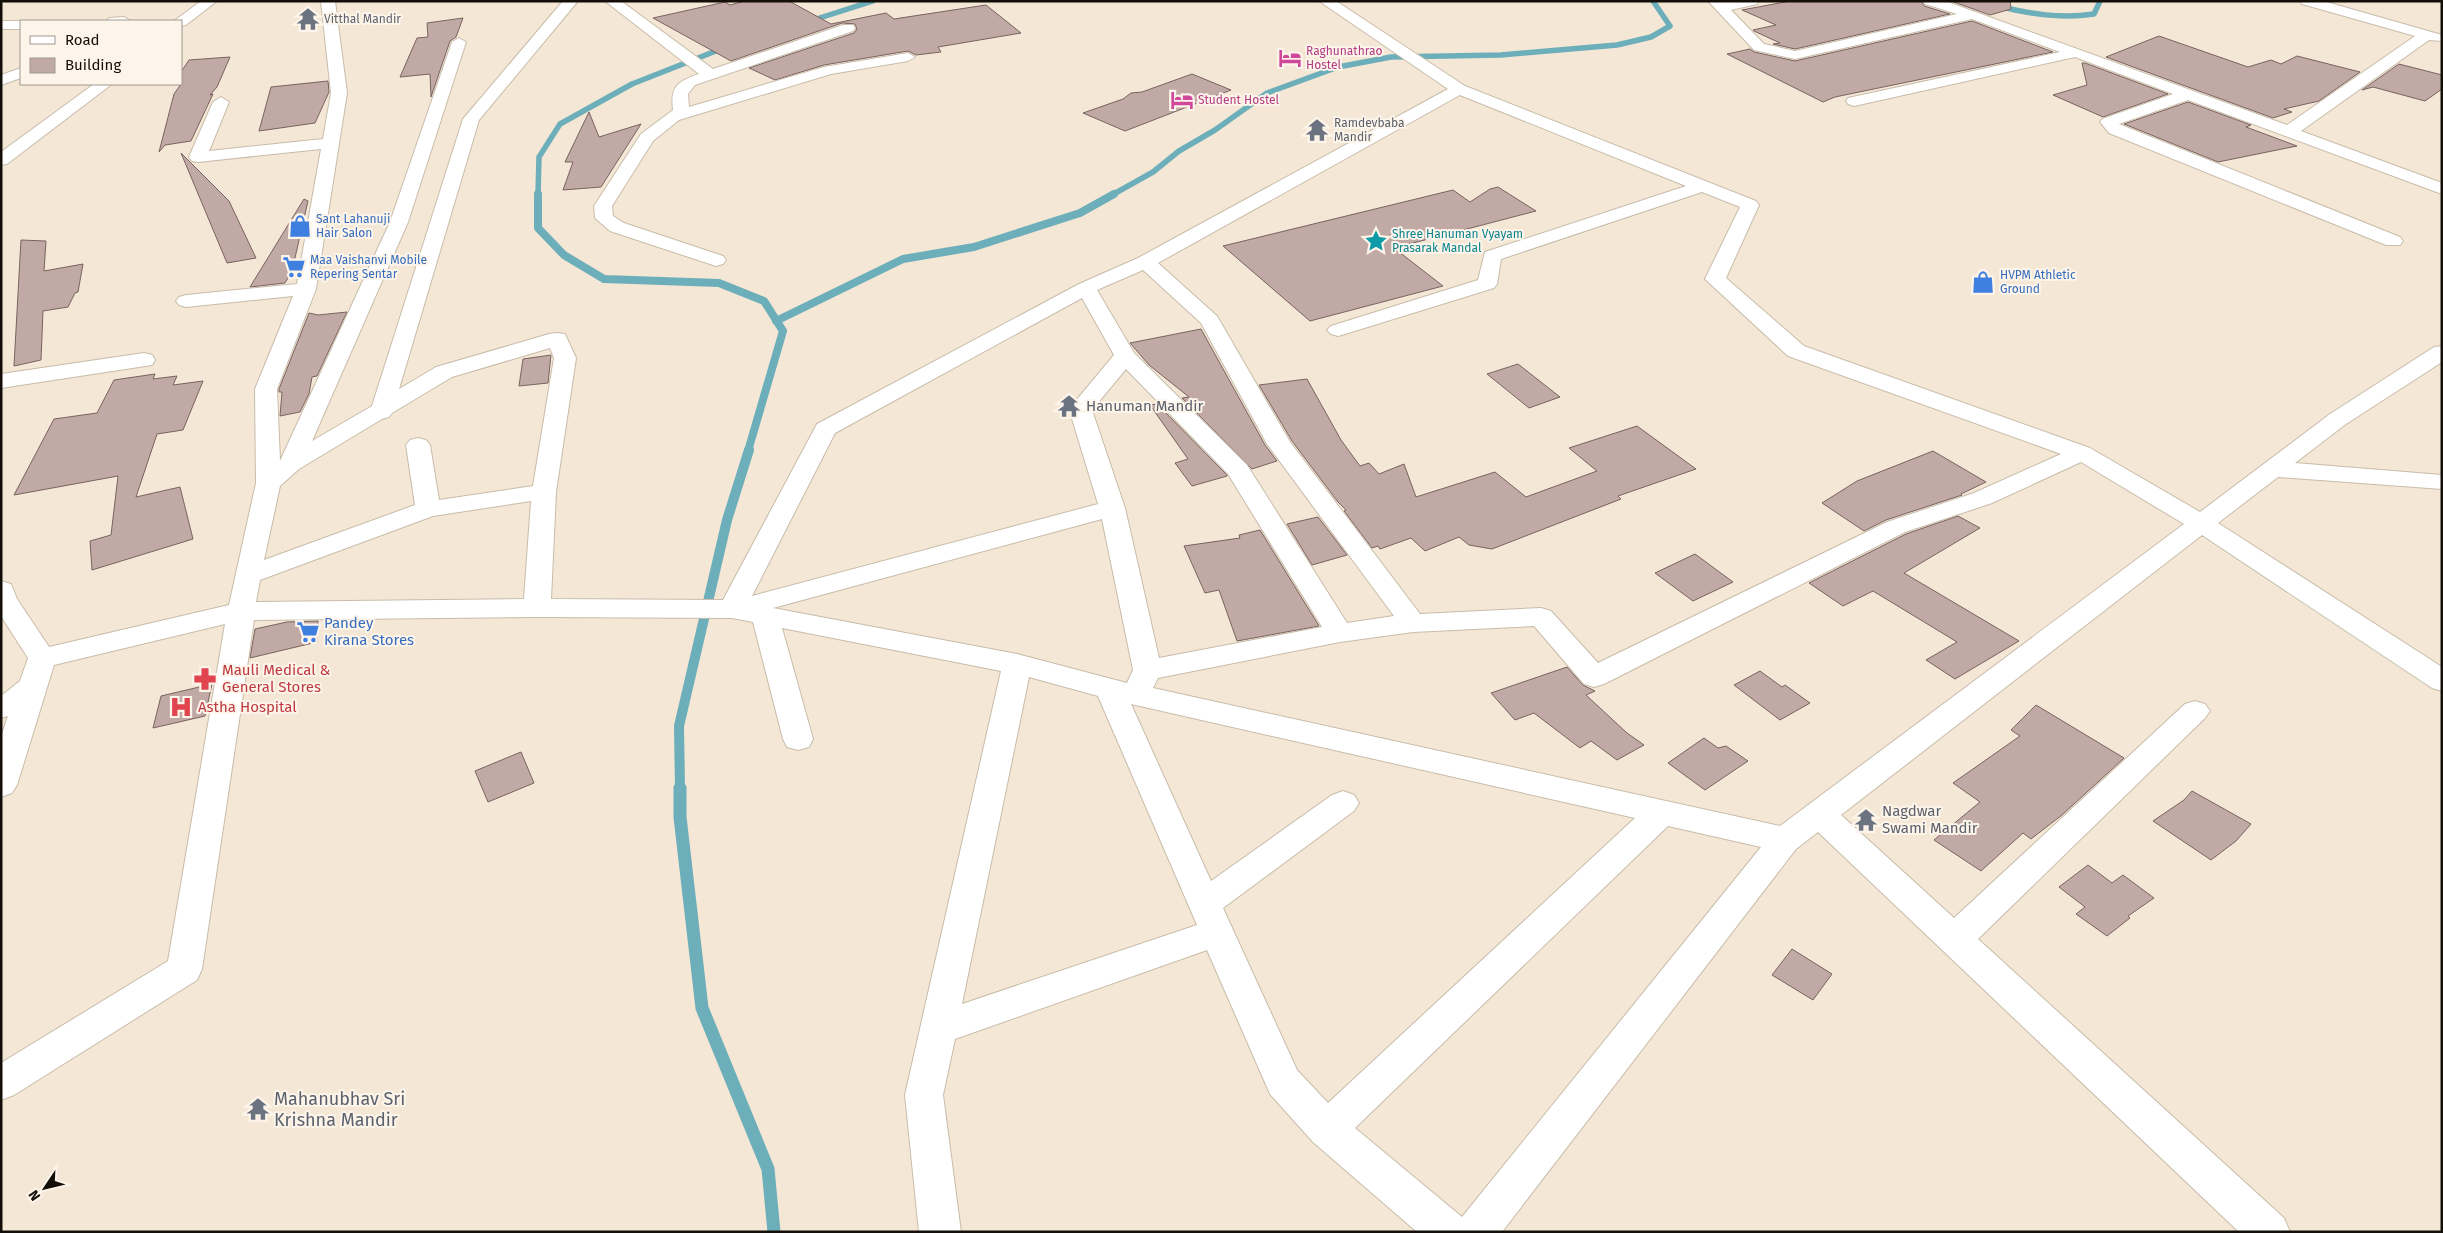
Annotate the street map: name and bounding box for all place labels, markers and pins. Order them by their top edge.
temple icon: Vitthal Mandir [295,6,321,32]
place label: Vitthal Mandir [324,12,401,26]
place label: Raghunathrao Hostel [1306,44,1382,72]
hotel icon: Raghunathrao Hostel [1277,45,1303,71]
hotel icon: Student Hostel [1169,87,1195,113]
place label: Student Hostel [1198,93,1280,107]
place label: Ramdevbaba Mandir [1334,116,1405,144]
temple icon: Ramdevbaba Mandir [1304,117,1330,143]
place label: Sant Lahanuji Hair Salon [316,212,390,240]
shop icon: Sant Lahanuji Hair Salon [287,213,313,239]
place label: Shree Hanuman Vyayam Prasarak Mandal [1392,227,1523,255]
place icon: Shree Hanuman Vyayam Prasarak Mandal [1363,228,1389,254]
place label: Maa Vaishanvi Mobile Repering Sentar [310,253,427,281]
supermarket icon: Maa Vaishanvi Mobile Repering Sentar [281,254,307,280]
place label: HVPM Athletic Ground [2000,268,2076,296]
shop icon: HVPM Athletic Ground [1970,269,1996,295]
temple icon: Hanuman Mandir [1056,393,1082,419]
place label: Hanuman Mandir [1086,397,1203,415]
place label: Pandey Kirana Stores [324,614,414,649]
supermarket icon: Pandey Kirana Stores [295,619,321,645]
place label: Mauli Medical & General Stores [222,661,331,696]
pharmacy icon: Mauli Medical & General Stores [192,666,218,692]
hospital icon: Astha Hospital [168,694,194,720]
place label: Astha Hospital [198,698,297,716]
place label: Nagdwar Swami Mandir [1882,802,1978,837]
temple icon: Nagdwar Swami Mandir [1853,807,1879,833]
place label: Mahanubhav Sri Krishna Mandir [274,1088,405,1131]
temple icon: Mahanubhav Sri Krishna Mandir [245,1096,271,1122]

